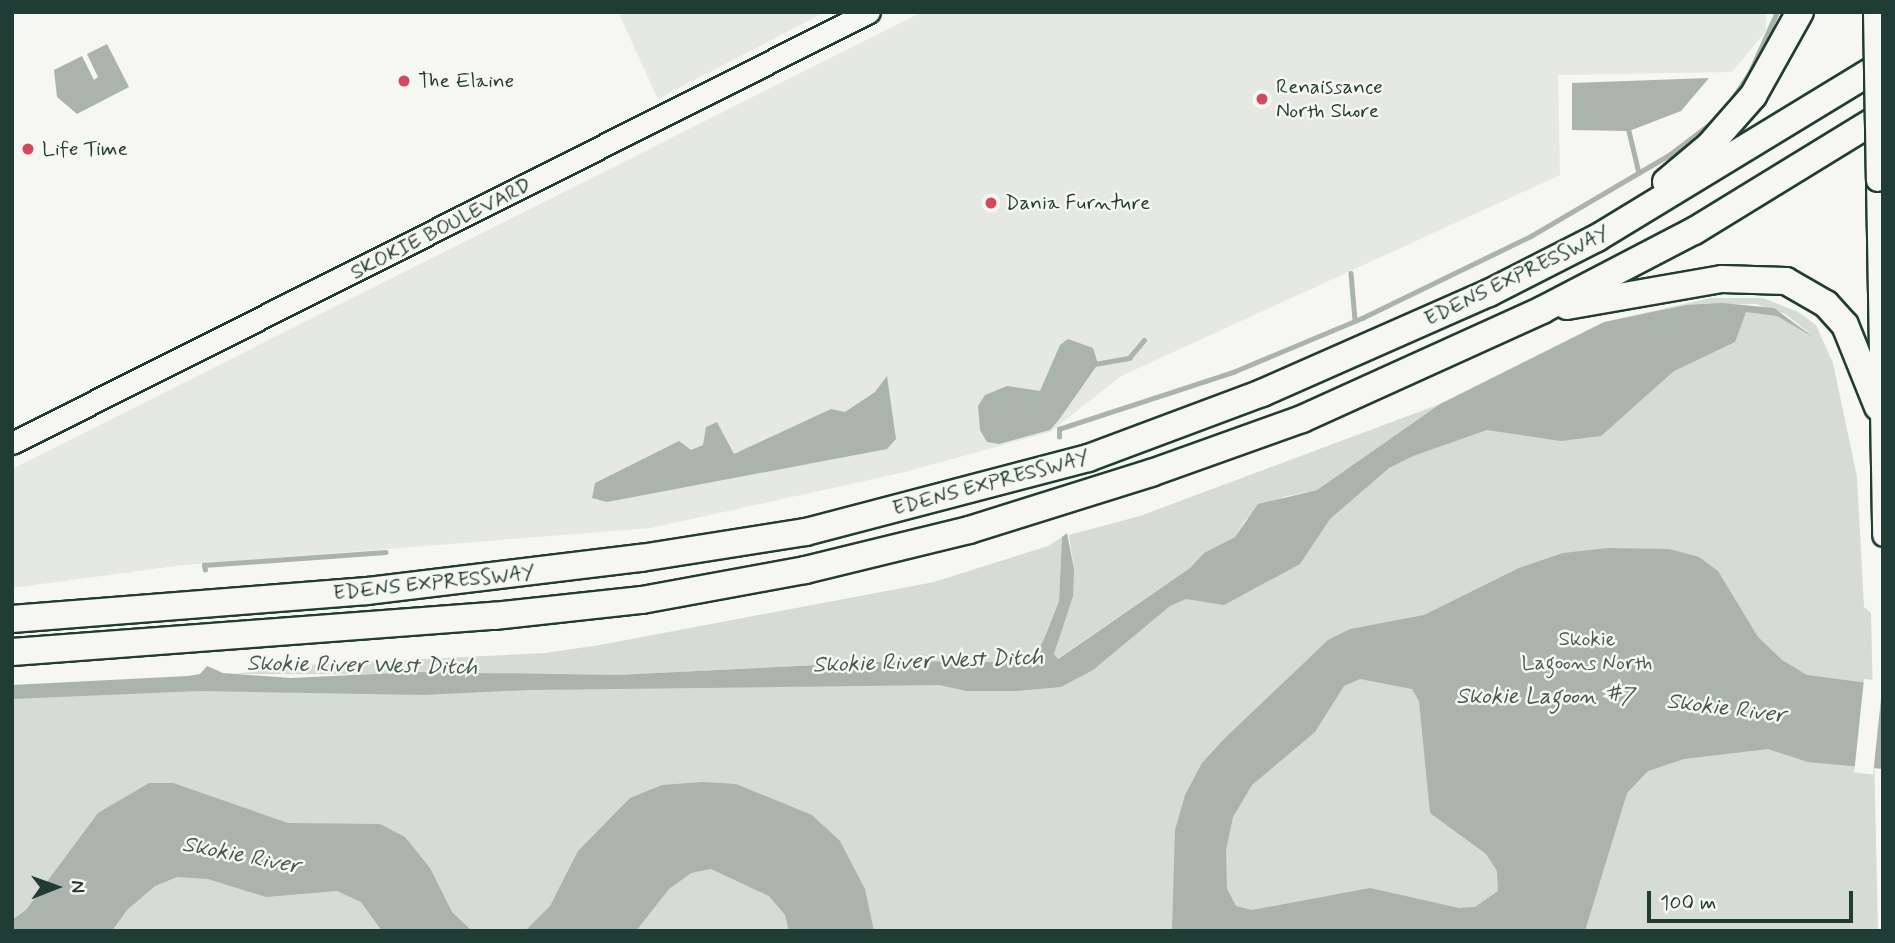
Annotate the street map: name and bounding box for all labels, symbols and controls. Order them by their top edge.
place label: The Elaine [418,68,510,94]
marker: The Elaine [396,73,412,89]
place label: Renaissance North Shore [1276,74,1383,124]
marker: Renaissance North Shore [1254,91,1270,107]
place label: Life Time [42,136,128,162]
marker: Life Time [20,141,36,157]
street label: SKOKIE BOULEVARD [346,173,536,285]
place label: Dania Furnture [1005,190,1150,216]
marker: Dania Furnture [983,195,999,211]
street label: EDENS EXPRESSWAY [1418,219,1616,333]
street label: EDENS EXPRESSWAY [888,444,1094,522]
street label: EDENS EXPRESSWAY [330,560,538,606]
park label: Skokie Lagoons North [1522,626,1652,676]
water label: Skokie River West Ditch [812,644,1044,680]
water label: Skokie River West Ditch [246,650,478,682]
water label: Skokie Lagoon #7 [1456,683,1634,711]
water label: Skokie River [1665,688,1787,730]
water label: Skokie River [180,831,302,881]
north arrow [21,852,91,922]
scale bar [1650,876,1856,920]
text: N [65,880,90,893]
text: 100 m [1660,889,1716,917]

